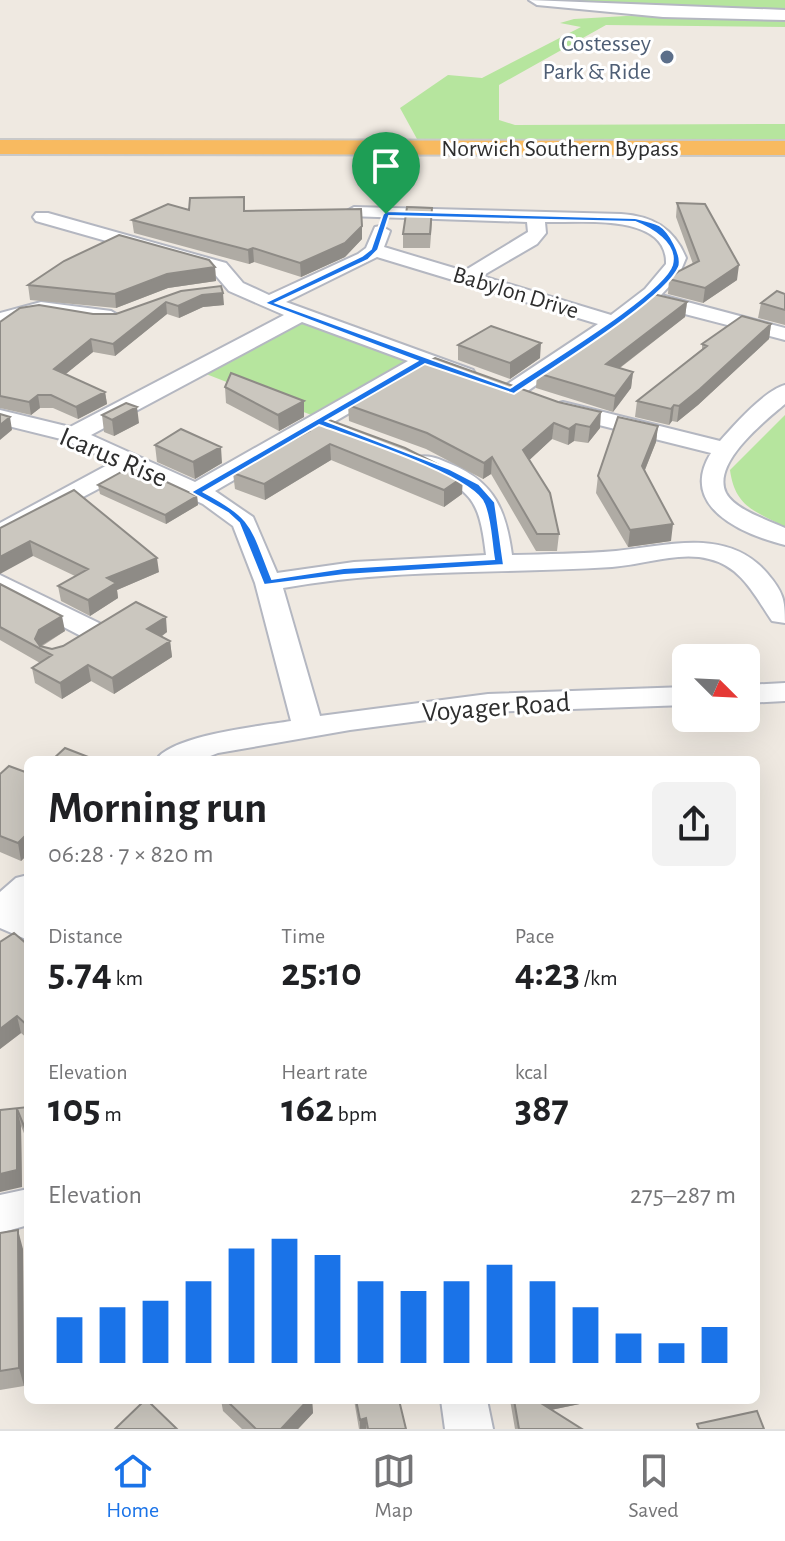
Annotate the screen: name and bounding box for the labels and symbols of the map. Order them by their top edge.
place label: Costessey Park & Ride [542,32,651,84]
marker: Costessey Park & Ride [658,48,676,66]
pin [352,132,420,214]
street label: Norwich Southern Bypass [441,137,679,161]
street label: Babylon Drive [450,262,581,323]
street label: Icarus Rise [55,423,171,493]
north arrow [672,644,760,732]
street label: Voyager Road [421,689,571,727]

